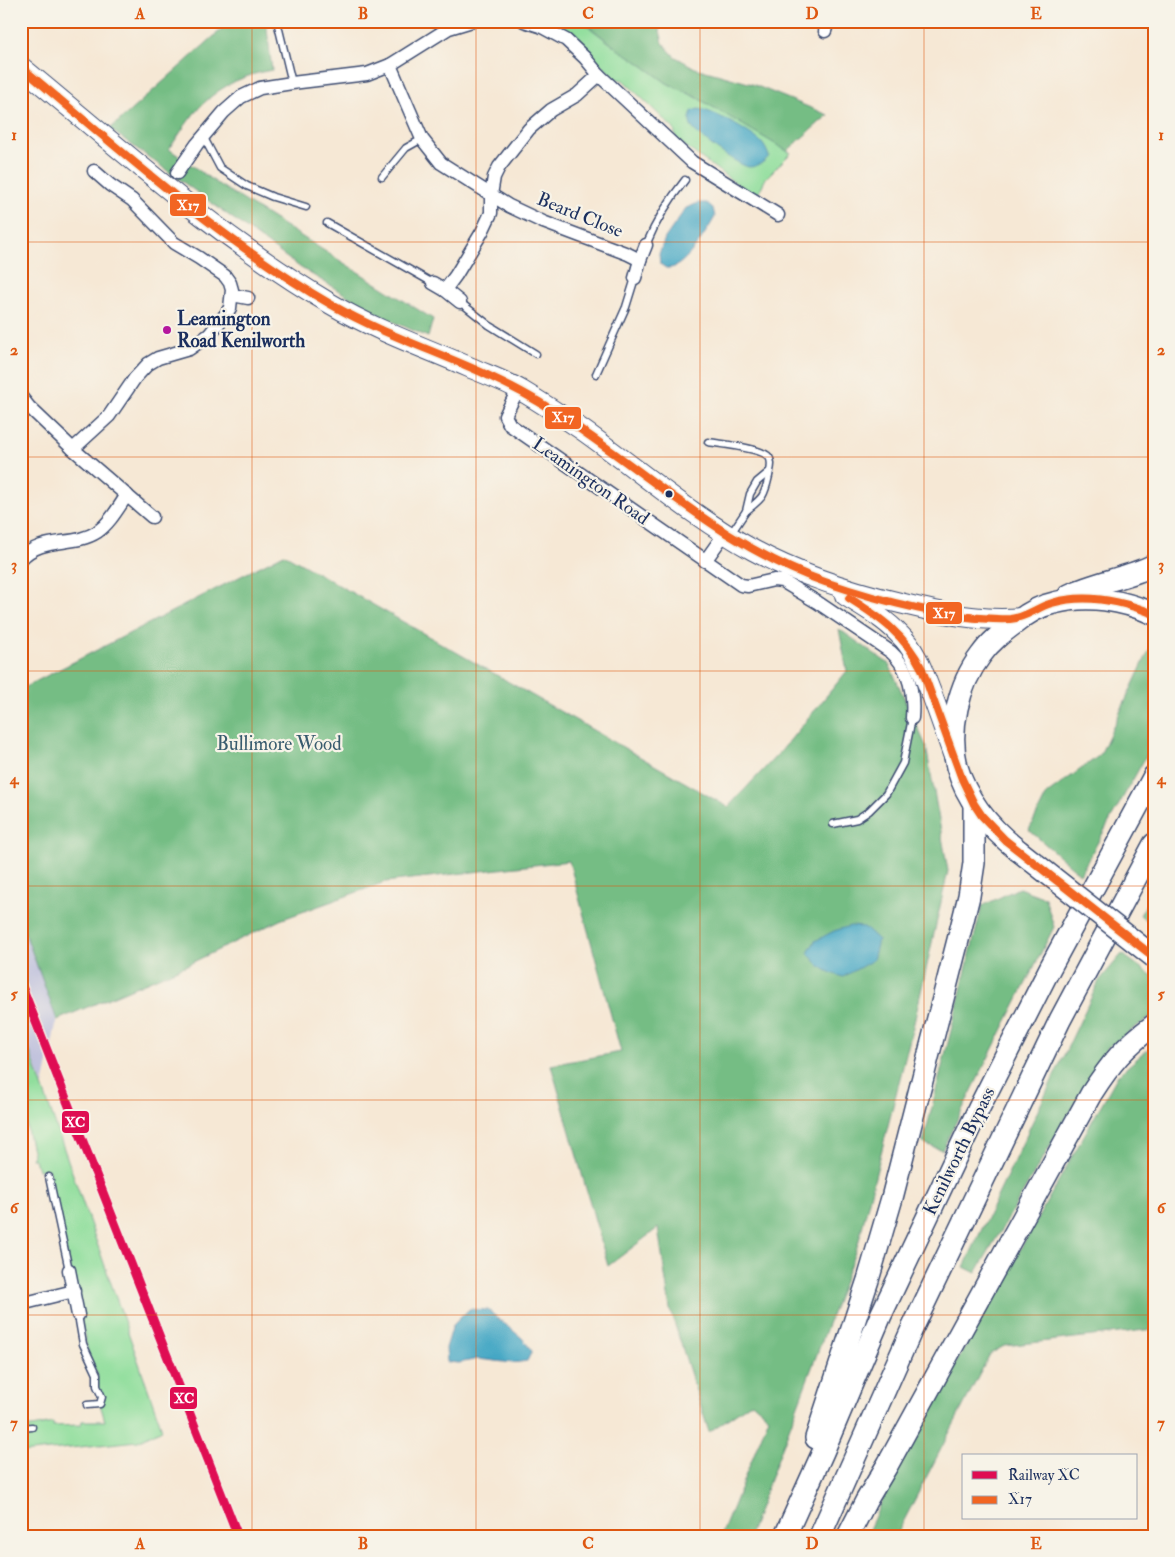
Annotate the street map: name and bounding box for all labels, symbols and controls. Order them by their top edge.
text: A [134,4,146,24]
text: B [358,4,368,24]
text: C [582,4,594,24]
text: D [805,4,819,24]
text: E [1030,4,1042,24]
text: 1 [11,125,17,145]
text: 1 [1158,125,1164,145]
street label: Beard Close [533,187,627,243]
line badge: X17 [169,193,207,217]
text: X17 [177,197,200,214]
place label: Leamington Road Kenilworth [177,307,305,353]
marker: Leamington Road Kenilworth [161,324,173,336]
text: 2 [10,340,18,360]
text: 2 [1157,340,1165,360]
line badge: X17 [544,406,582,430]
text: X17 [552,409,575,426]
street label: Leamington Road [528,432,655,531]
unlabelled marker [664,489,674,499]
text: 3 [11,555,17,575]
text: 3 [1158,555,1164,575]
line badge: X17 [925,601,963,625]
text: X17 [933,605,956,622]
park label: Bullimore Wood [216,732,342,756]
text: 4 [9,769,20,789]
text: 4 [1156,769,1167,789]
text: 5 [10,984,18,1004]
text: 5 [1157,984,1165,1004]
street label: Kenilworth Bypass [918,1083,1001,1219]
line badge: XC [61,1110,90,1134]
text: XC [65,1114,85,1131]
text: 6 [10,1198,20,1218]
text: 6 [1157,1198,1167,1218]
line badge: XC [169,1386,198,1410]
text: XC [174,1390,194,1407]
text: 7 [10,1413,18,1433]
text: 7 [1157,1413,1165,1433]
legend [962,1454,1138,1520]
text: Railway XC [1008,1466,1080,1485]
text: X17 [1008,1490,1032,1509]
text: A [134,1534,146,1554]
text: B [358,1534,368,1554]
text: C [582,1534,594,1554]
text: D [805,1534,819,1554]
text: E [1030,1534,1042,1554]

